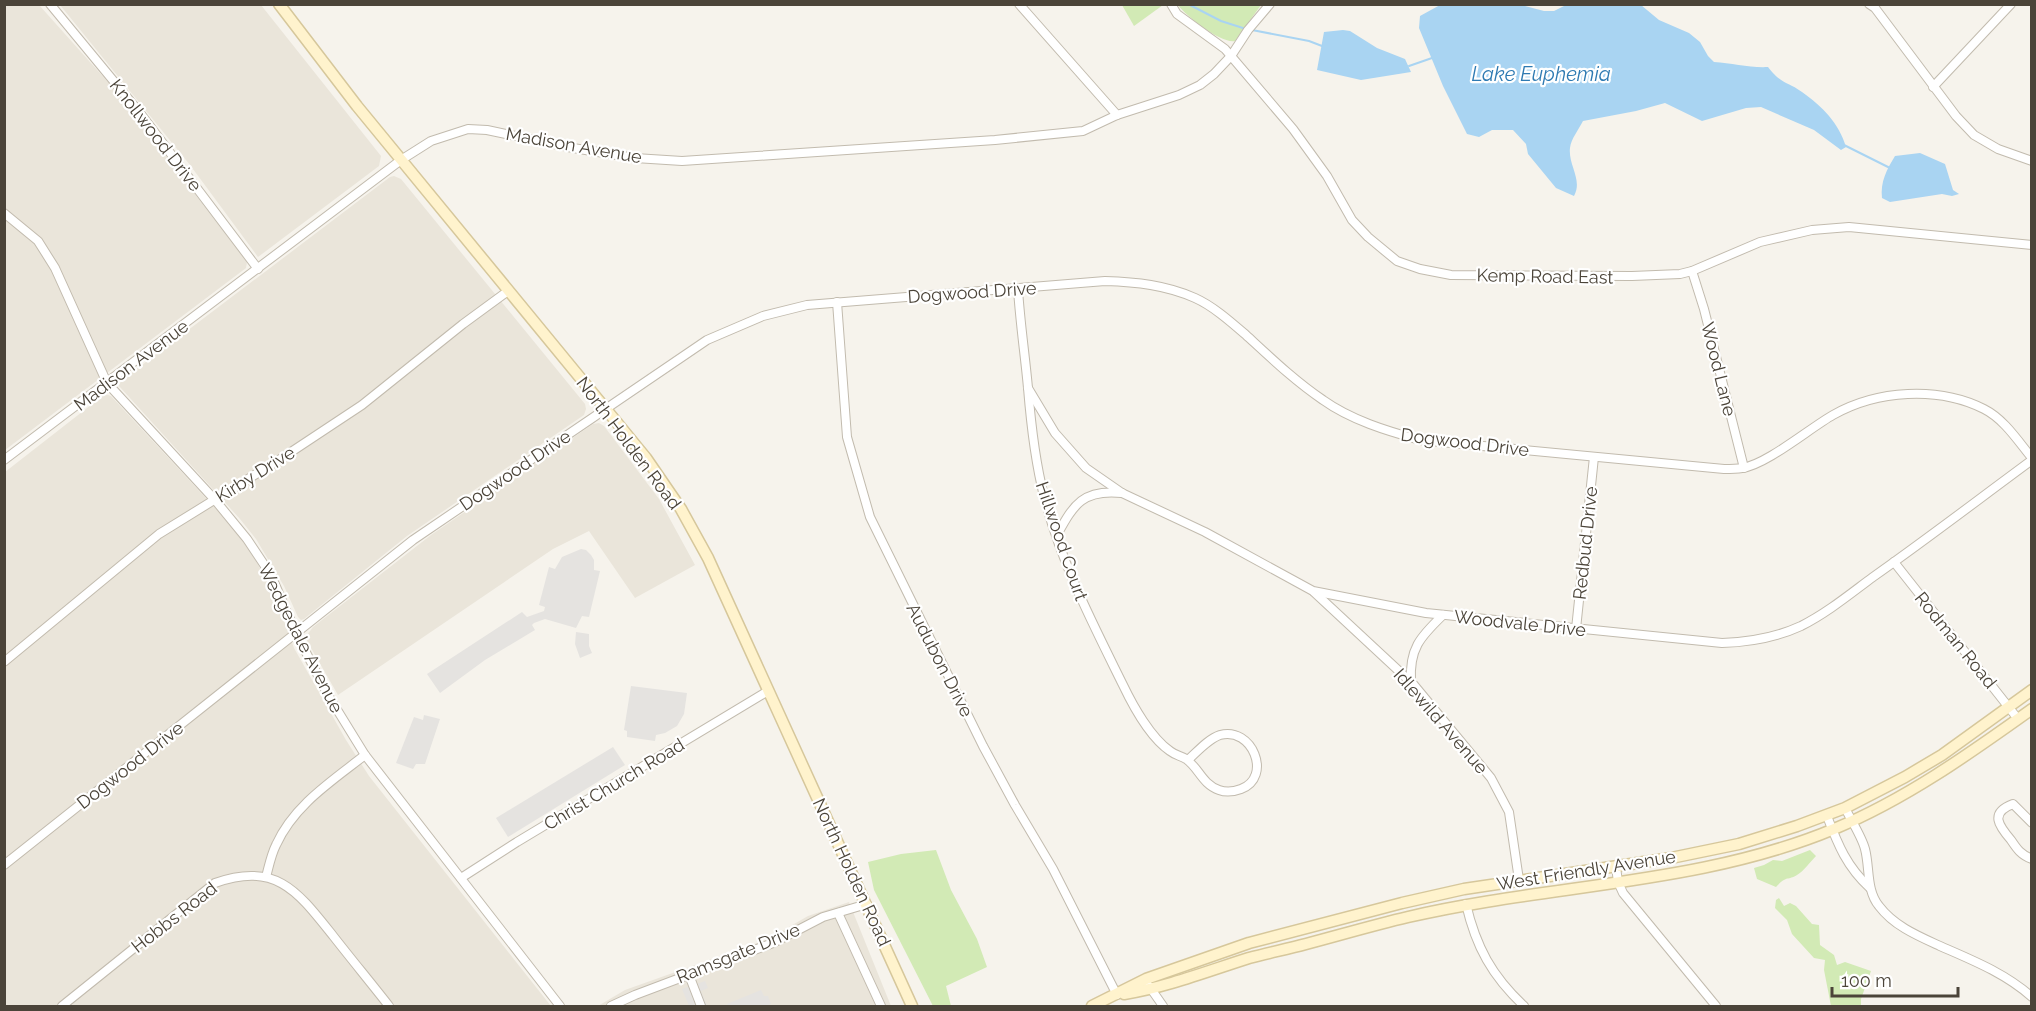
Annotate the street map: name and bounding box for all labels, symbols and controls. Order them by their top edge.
water label: Lake Euphemia [1471,62,1611,86]
street label: Knollwood Drive [106,75,207,196]
street label: Madison Avenue [504,123,644,167]
street label: Kemp Road East [1476,264,1614,288]
street label: Dogwood Drive [907,277,1038,307]
street label: Madison Avenue [70,315,193,415]
street label: Wood Lane [1697,320,1741,419]
street label: North Holden Road [572,373,686,513]
street label: Dogwood Drive [1400,424,1531,460]
street label: Dogwood Drive [456,425,575,515]
street label: Kirby Drive [212,441,299,507]
street label: Hillwood Court [1032,479,1092,603]
street label: Redbud Drive [1569,485,1601,601]
street label: Wedgedale Avenue [254,560,348,717]
street label: Rodman Road [1911,588,2001,692]
street label: Audubon Drive [902,600,978,721]
street label: Woodvale Drive [1453,606,1587,640]
street label: Idlewild Avenue [1390,664,1493,778]
street label: Dogwood Drive [73,717,188,813]
street label: Christ Church Road [540,734,688,834]
street label: North Holden Road [809,795,895,949]
street label: West Friendly Avenue [1495,845,1677,895]
street label: Hobbs Road [127,877,221,957]
street label: Ramsgate Drive [673,918,803,987]
scale bar [1832,960,1958,998]
text: 100 m [1841,970,1892,991]

